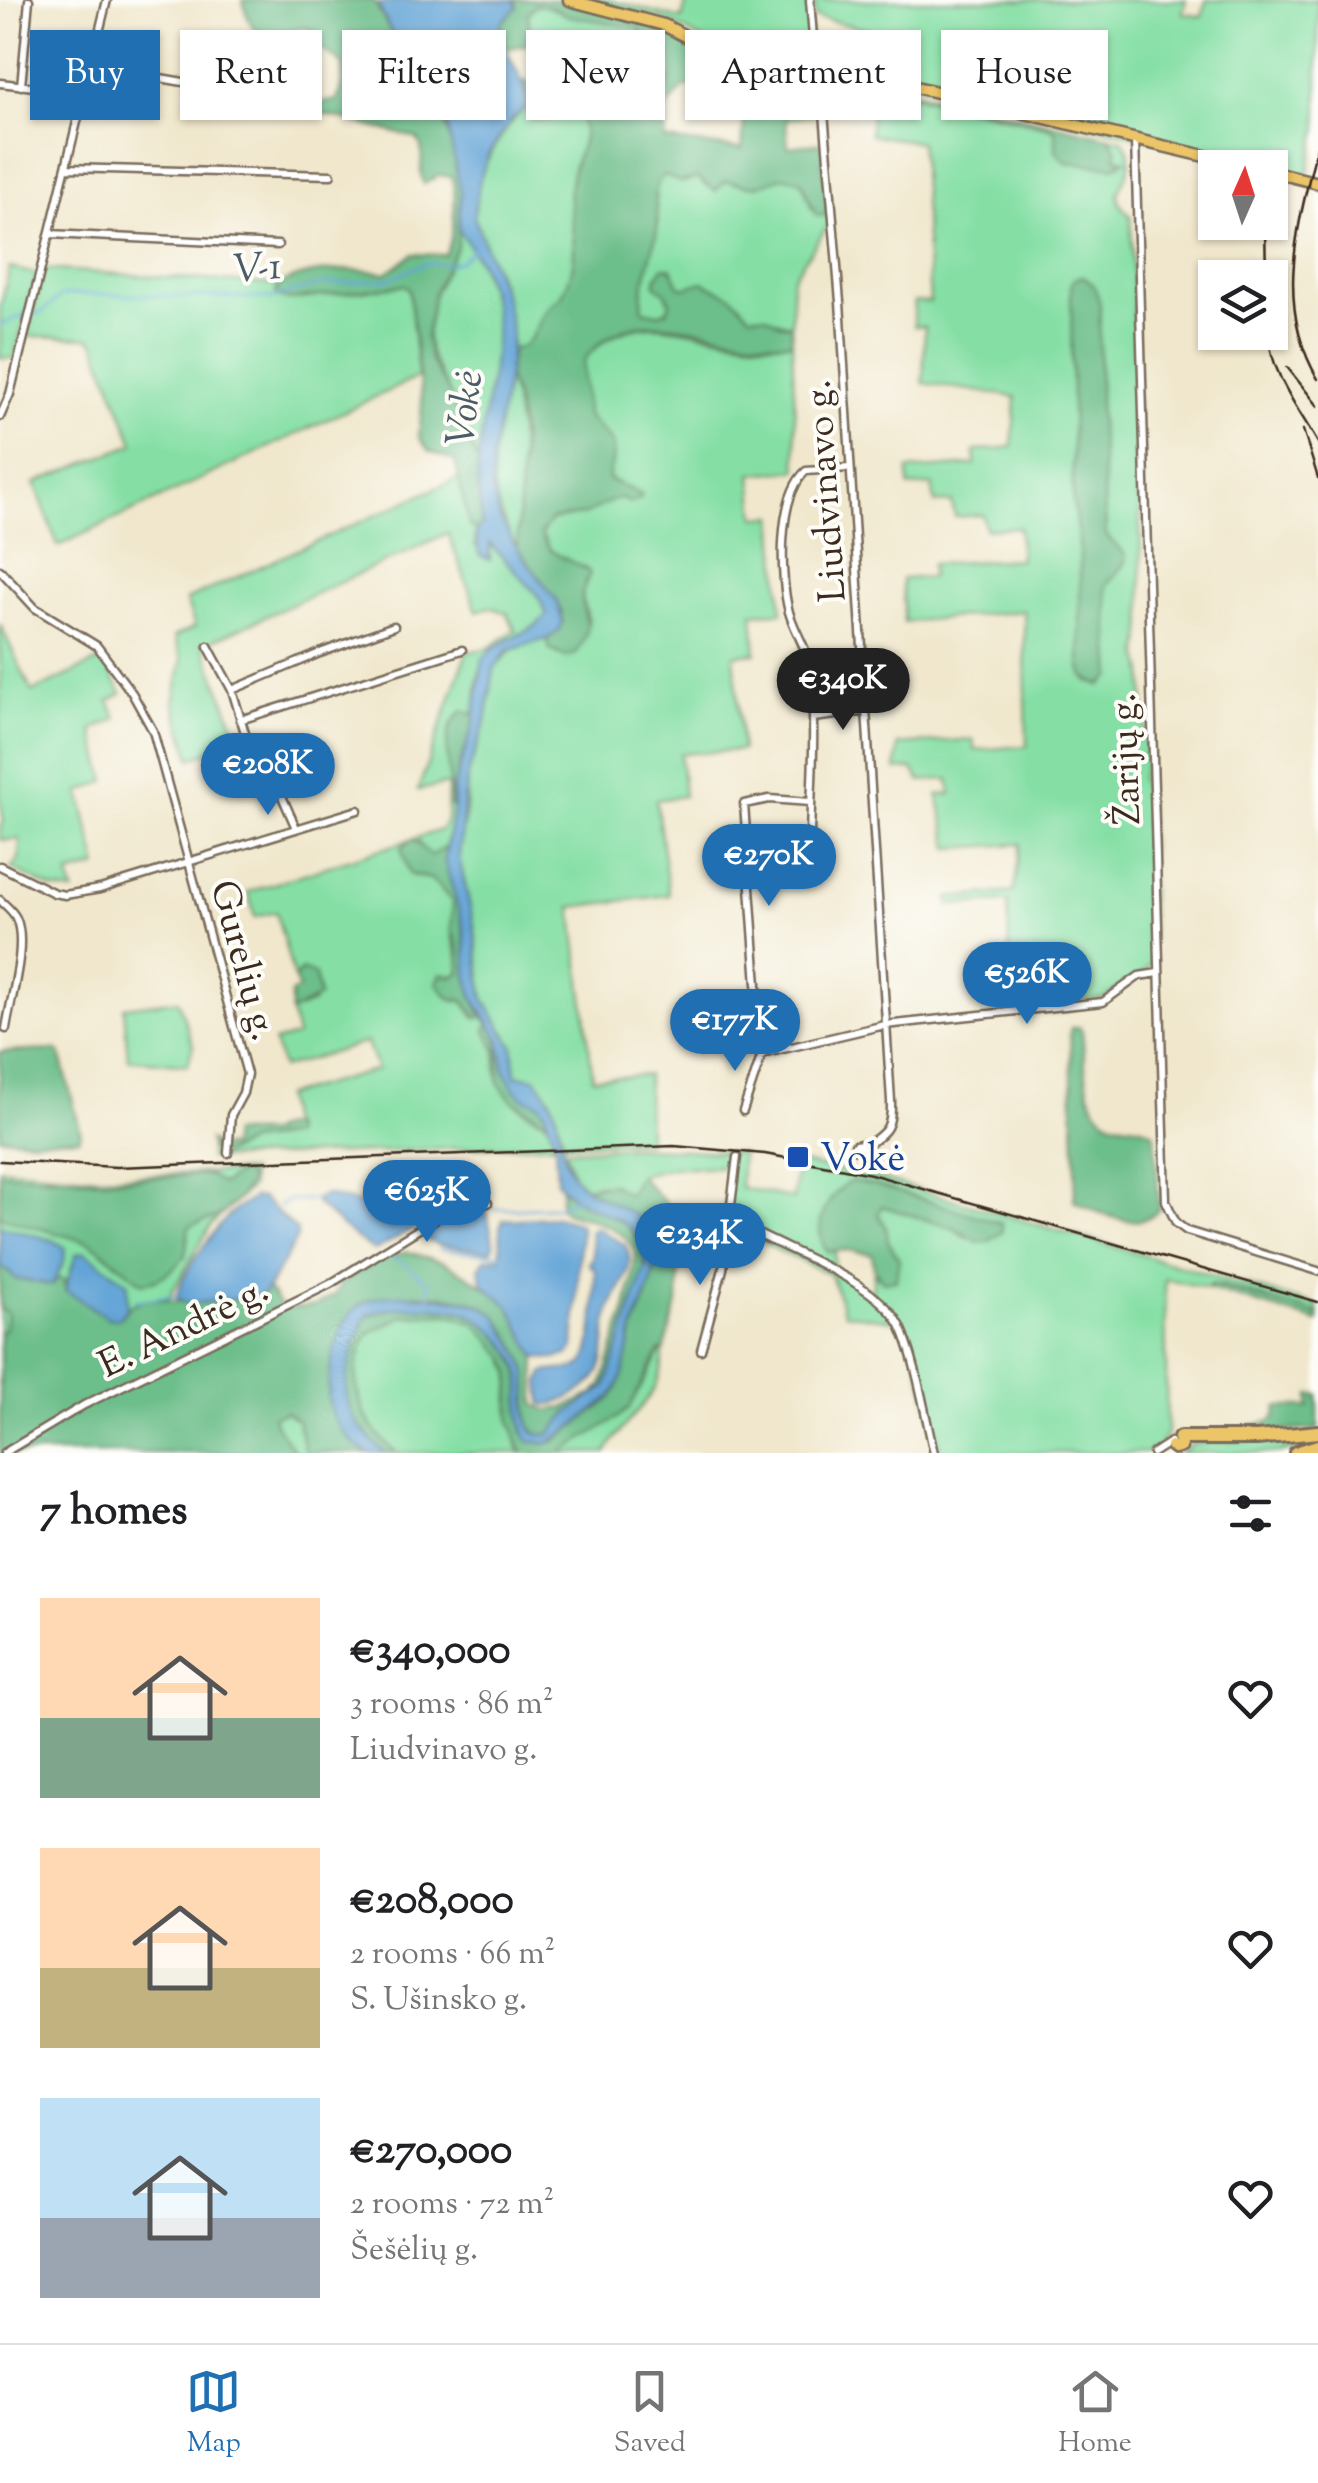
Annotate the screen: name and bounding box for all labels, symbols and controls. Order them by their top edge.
chip: Buy [30,30,160,120]
chip: Rent [180,30,322,120]
chip: Filters [342,30,506,120]
chip: New [526,30,665,120]
chip: Apartment [685,30,921,120]
chip: House [941,30,1108,120]
north arrow [1198,150,1288,240]
map controls [1198,150,1288,350]
water label: V-1 [231,240,283,301]
button: layers [1198,260,1288,350]
water label: Vokė [435,367,500,450]
street label: Liudvinavo g. [793,378,863,604]
pin: €340K [773,648,913,733]
text: €340K [799,657,887,703]
street label: Žarijų g. [1099,692,1157,826]
pin: €208K [198,733,338,818]
text: €208K [223,742,313,788]
pin: €270K [699,824,839,909]
text: €270K [724,833,814,879]
street label: Gurelių g. [194,875,288,1047]
pin: €526K [957,942,1097,1027]
text: €526K [985,951,1069,997]
pin: €177K [665,989,805,1074]
text: €177K [692,998,778,1044]
place label: Vokė [820,1134,905,1188]
marker: Vokė [785,1144,811,1170]
pin: €625K [357,1160,497,1245]
text: €625K [385,1169,469,1215]
pin: €234K [630,1203,770,1288]
text: €234K [657,1212,743,1258]
street label: E. Andrė g. [91,1265,279,1394]
text: 7 homes [40,1483,188,1543]
icon: filters [1223,1486,1278,1541]
text: €340,000 [350,1622,511,1682]
icon: home [120,1638,240,1758]
icon: heart [1223,1671,1278,1726]
text: 3 rooms · 86 m² [350,1682,553,1728]
text: Liudvinavo g. [350,1728,537,1774]
text: €208,000 [350,1872,514,1932]
icon: home [120,1888,240,2008]
icon: heart [1223,1921,1278,1976]
text: 2 rooms · 66 m² [350,1932,555,1978]
text: S. Ušinsko g. [350,1978,527,2024]
text: €270,000 [350,2122,512,2182]
icon: home [120,2138,240,2258]
icon: heart [1223,2171,1278,2226]
text: 2 rooms · 72 m² [350,2182,554,2228]
text: Šešėlių g. [350,2228,478,2274]
tab: Map [186,2364,241,2464]
tab: Saved [614,2364,686,2464]
tab: Home [1058,2364,1132,2464]

